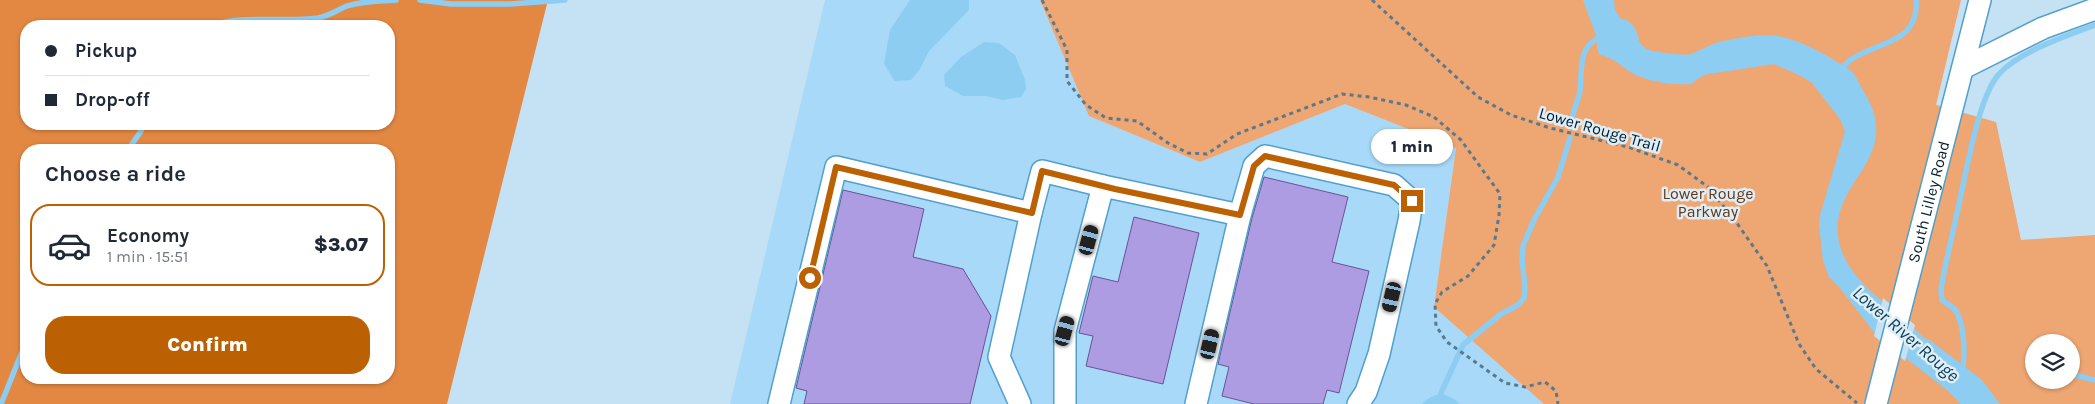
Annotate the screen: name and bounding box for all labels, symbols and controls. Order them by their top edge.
text: Pickup [75,40,137,62]
text: Drop-off [75,89,150,111]
street label: Lower Rouge Trail [1537,103,1663,156]
callout: 1 min [1371,128,1453,164]
text: 1 min [1391,137,1433,156]
street label: South Lilley Road [1904,139,1953,265]
text: Choose a ride [45,161,186,187]
park label: Lower Rouge Parkway [1662,184,1754,221]
route end [1401,190,1423,212]
icon: car [47,223,92,268]
car [1077,224,1100,256]
text: Economy [107,225,189,247]
text: $3.07 [314,234,368,256]
text: 1 min · 15:51 [107,247,188,266]
route start [799,267,821,289]
car [1381,281,1402,313]
water label: Lower River Rouge [1848,282,1964,386]
car [1053,315,1076,347]
button: Confirm [45,316,370,374]
car [1199,328,1220,360]
map controls [2025,334,2080,389]
button: layers [2025,334,2080,389]

